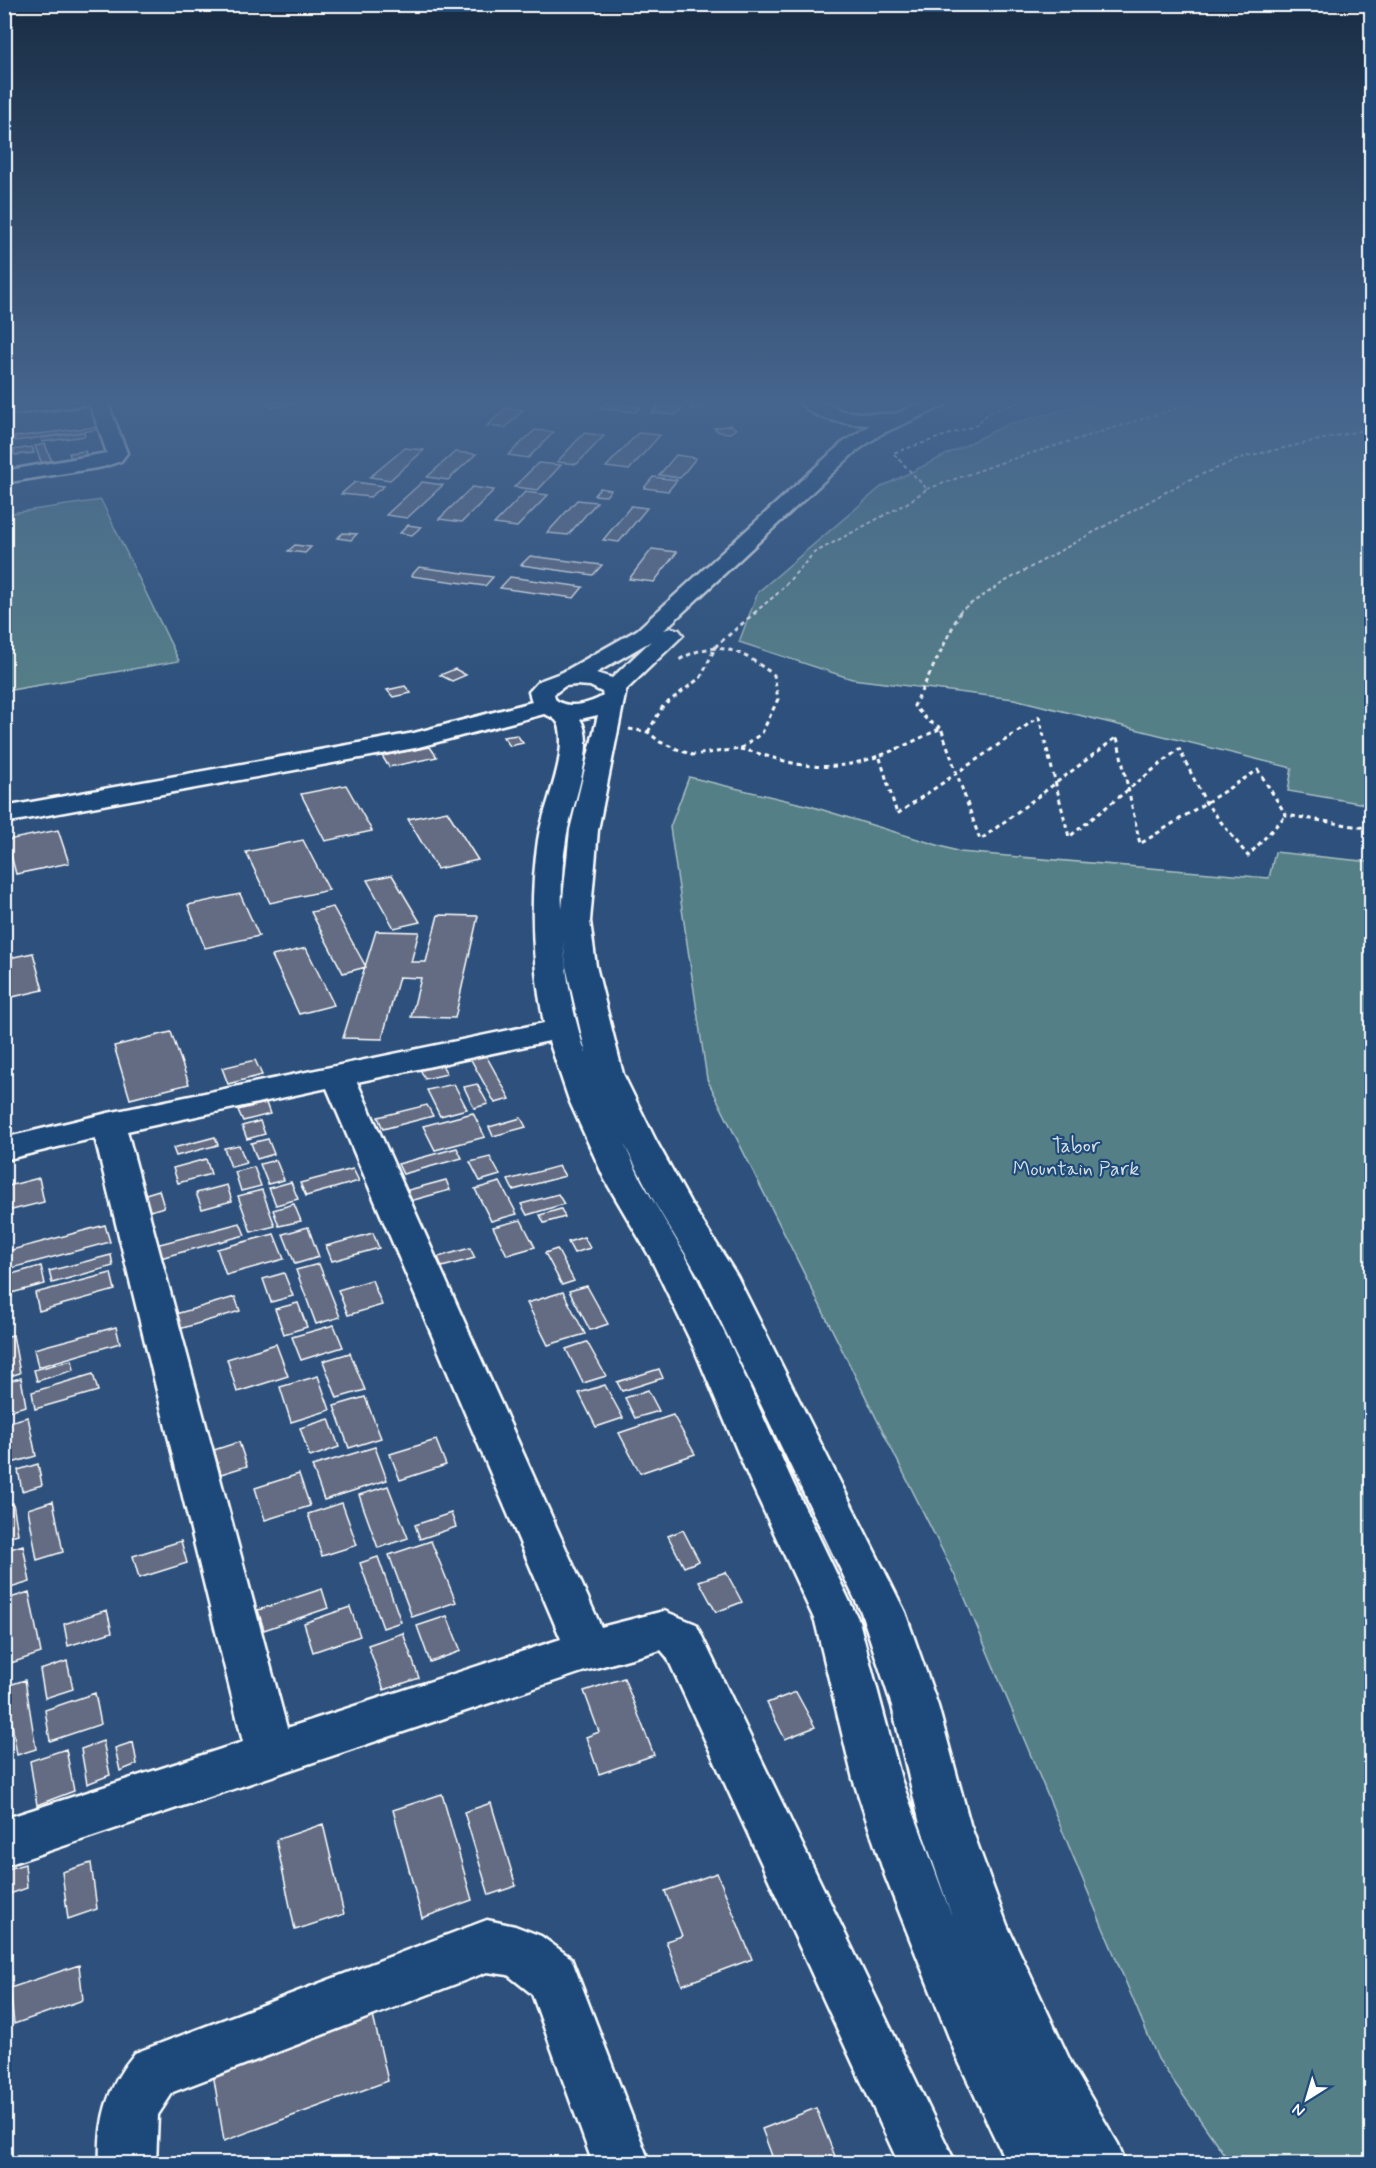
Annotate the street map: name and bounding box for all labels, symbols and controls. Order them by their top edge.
park label: Tabor Mountain Park [1013,1133,1139,1183]
north arrow [1277,2069,1337,2129]
text: N [1288,2098,1309,2121]

